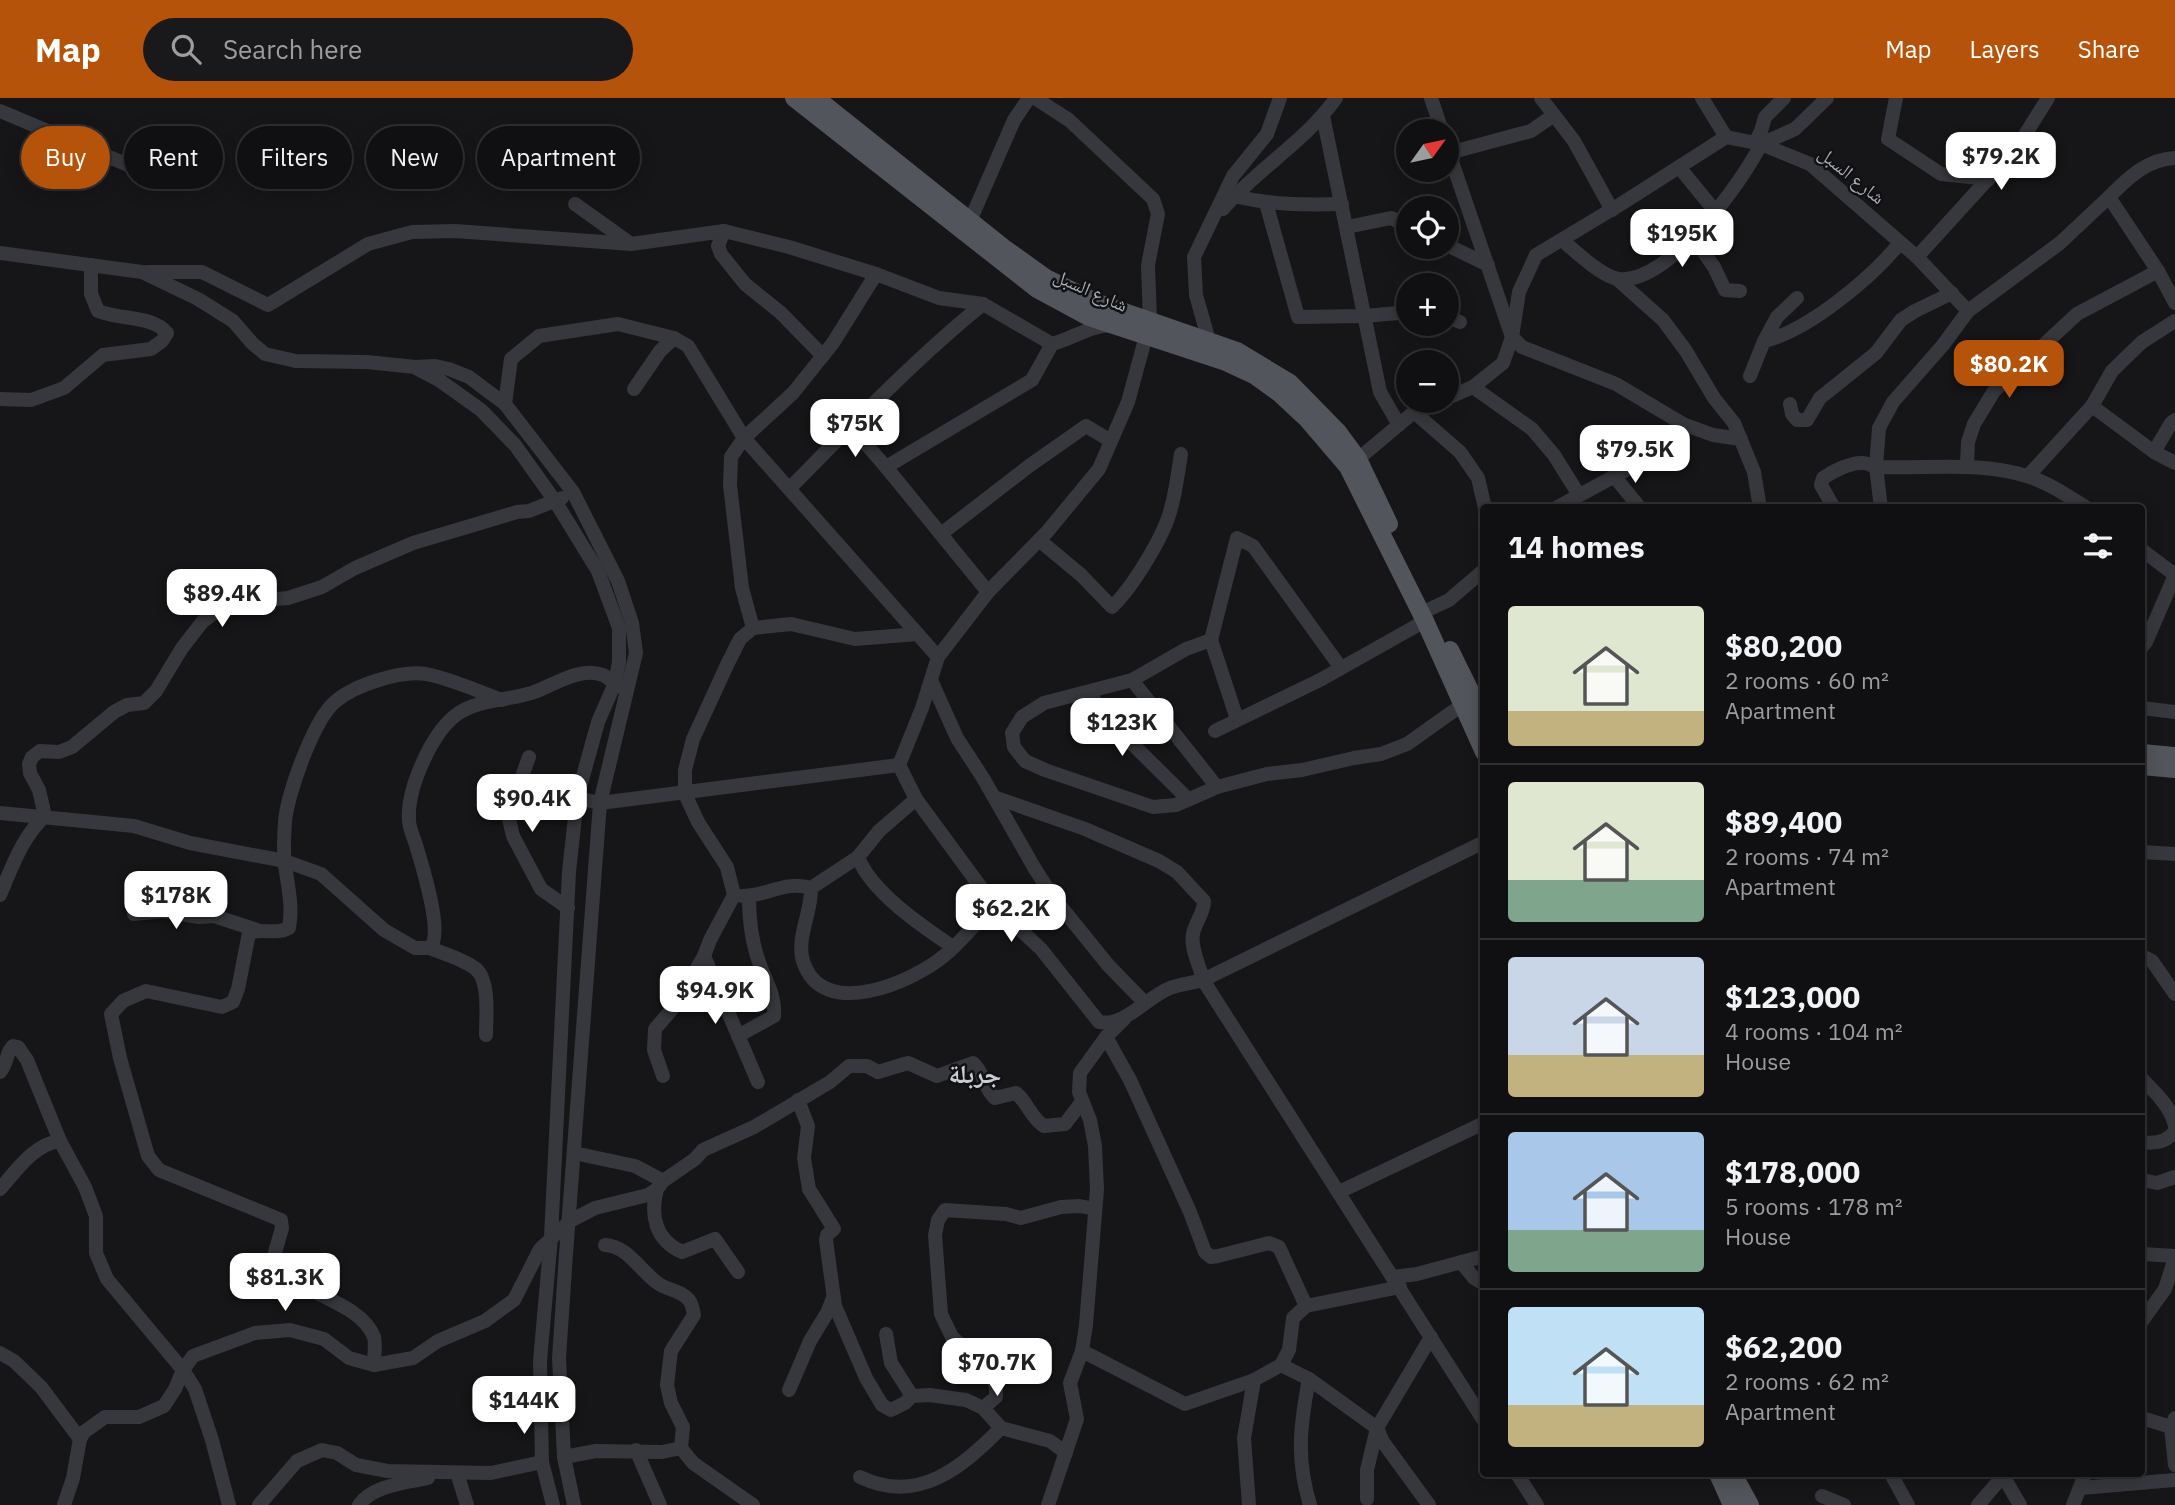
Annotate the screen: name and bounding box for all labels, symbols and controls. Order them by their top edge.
search box [143,18,633,81]
text: Map [35,28,101,71]
icon: search [167,30,205,68]
text: Search here [223,32,362,66]
text: Map [1885,33,1932,65]
text: Layers [1970,33,2040,65]
text: Share [2078,33,2140,65]
north arrow [1396,119,1460,182]
map controls [1396,119,1459,413]
chip: Buy [21,126,110,189]
chip: Rent [124,126,223,189]
chip: Filters [237,126,352,189]
chip: New [366,126,463,189]
chip: Apartment [477,126,640,189]
pin: $79.2K [1944,132,2058,192]
text: $79.2K [1962,140,2040,170]
street label: شارع السبل [1814,141,1890,209]
button: locate [1396,196,1459,259]
pin: $195K [1633,209,1731,269]
text: $195K [1646,217,1718,247]
street label: شارع السبل [1050,263,1132,317]
button: + [1396,273,1459,336]
pin: $80.2K [1952,341,2066,400]
text: $80.2K [1970,348,2048,378]
button: − [1396,350,1459,413]
pin: $75K [814,400,896,459]
text: $75K [826,407,884,437]
pin: $79.5K [1578,426,1692,485]
text: $79.5K [1596,433,1674,463]
text: 14 homes [1508,527,1645,566]
icon: filters [2079,527,2117,565]
pin: $89.4K [165,570,279,629]
text: $89.4K [183,577,261,607]
text: $80,200 [1725,626,1842,665]
icon: home [1564,634,1648,718]
text: 2 rooms · 60 m² [1725,665,1889,695]
text: Apartment [1725,695,1836,725]
pin: $123K [1073,698,1171,758]
text: $123K [1086,706,1158,736]
pin: $90.4K [475,774,589,834]
text: $90.4K [493,782,571,812]
text: $89,400 [1725,802,1842,841]
icon: home [1564,810,1648,894]
text: 2 rooms · 74 m² [1725,841,1889,871]
text: Apartment [1725,871,1836,901]
pin: $178K [127,872,225,931]
text: $178K [140,879,212,909]
pin: $62.2K [954,884,1068,944]
text: $62.2K [972,892,1050,922]
pin: $94.9K [658,967,772,1026]
text: $94.9K [676,974,754,1004]
text: $123,000 [1725,977,1860,1016]
icon: home [1564,985,1648,1069]
text: 4 rooms · 104 m² [1725,1016,1903,1046]
text: House [1725,1046,1791,1076]
district label: جربلة [949,1056,1001,1090]
text: $178,000 [1725,1152,1860,1191]
icon: home [1564,1160,1648,1244]
text: 5 rooms · 178 m² [1725,1191,1903,1221]
text: House [1725,1221,1791,1251]
pin: $81.3K [228,1254,342,1313]
text: $81.3K [246,1261,324,1291]
text: $62,200 [1725,1327,1842,1366]
icon: home [1564,1335,1648,1419]
pin: $70.7K [940,1338,1054,1398]
text: $70.7K [958,1346,1036,1376]
text: 2 rooms · 62 m² [1725,1366,1889,1396]
pin: $144K [475,1376,573,1436]
text: $144K [488,1384,560,1414]
text: Apartment [1725,1396,1836,1426]

